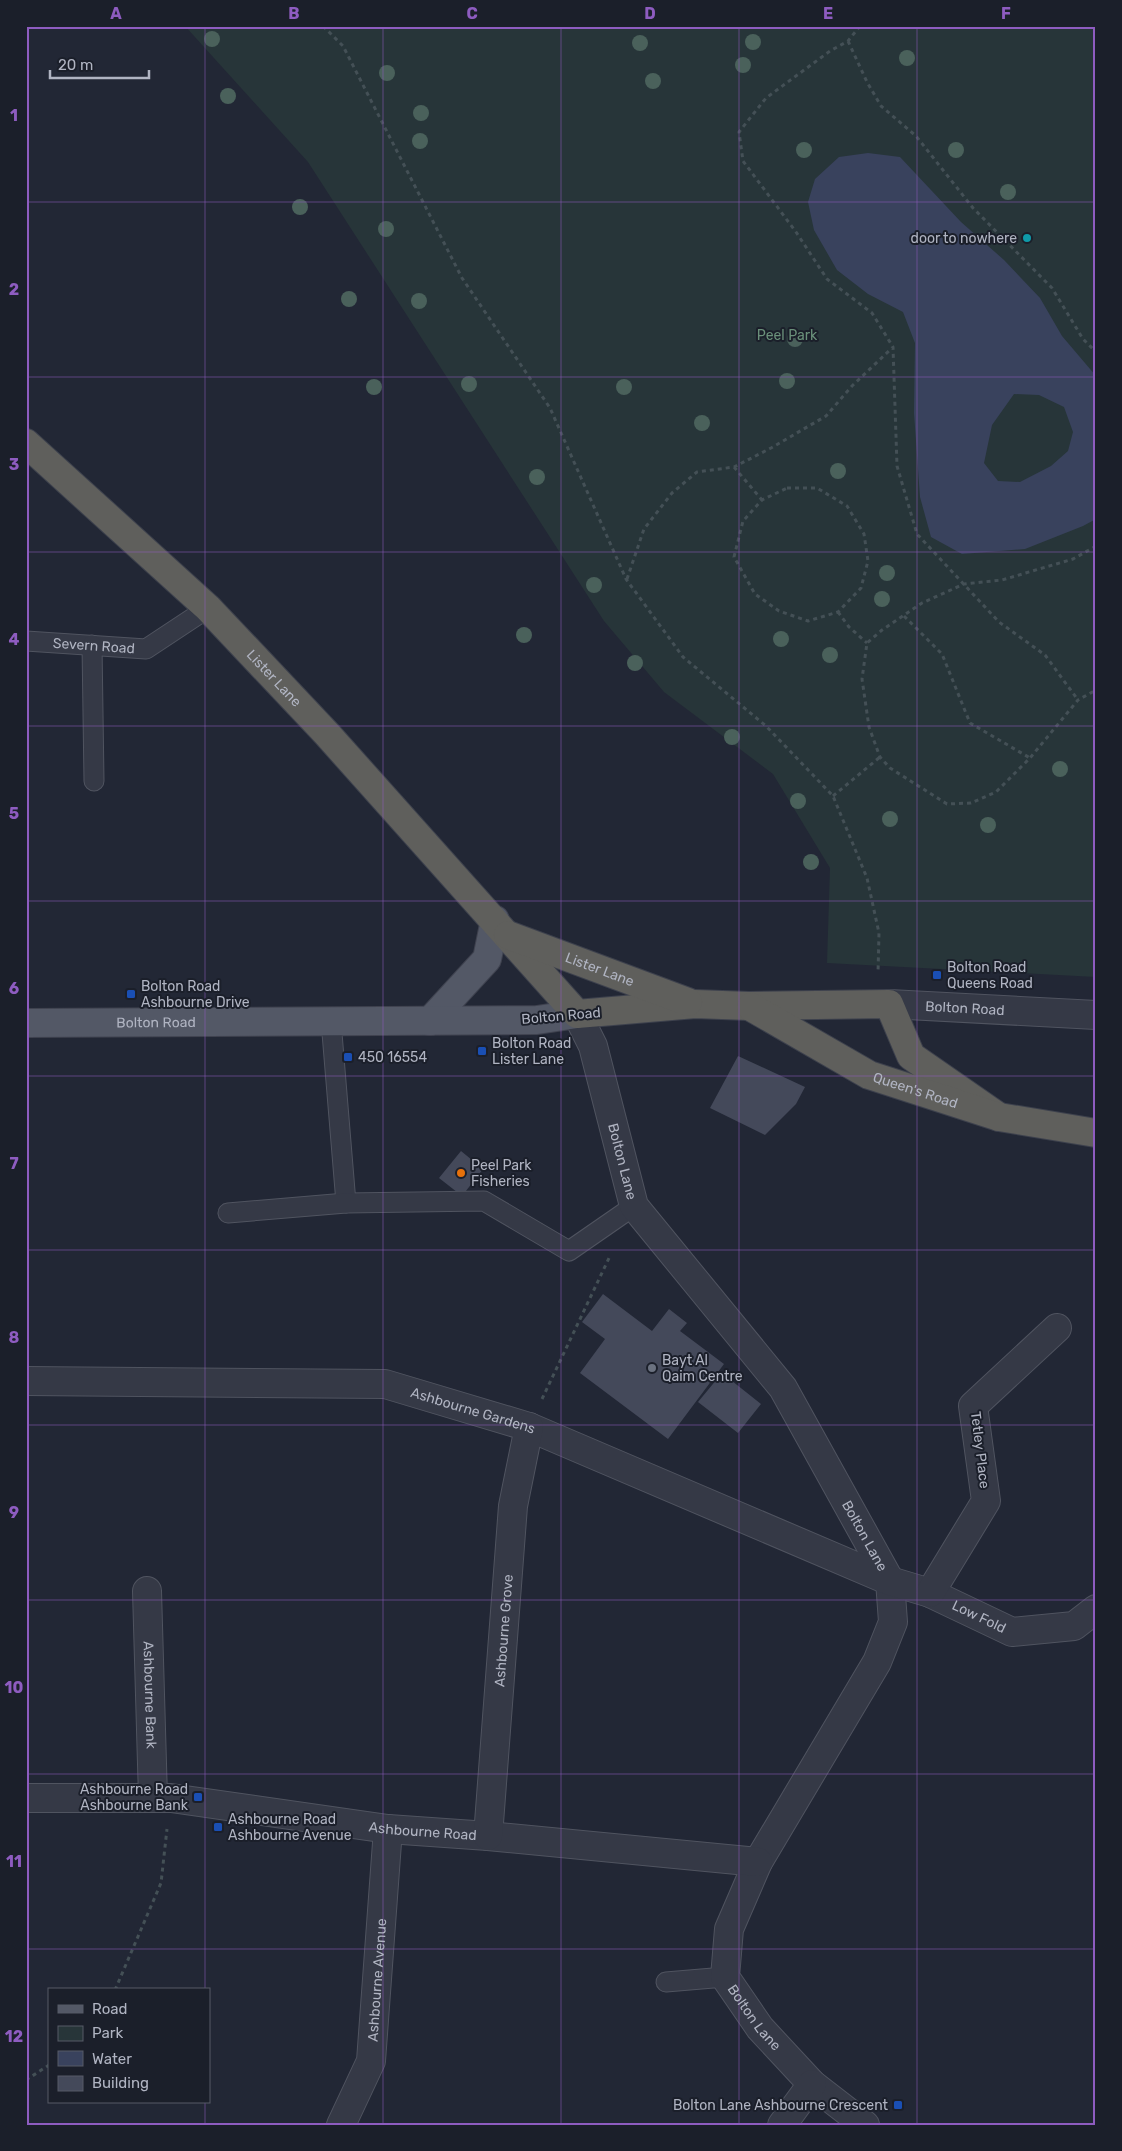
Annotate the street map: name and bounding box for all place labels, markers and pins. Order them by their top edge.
place label: door to nowhere [911,230,1017,247]
marker: door to nowhere [1021,232,1033,244]
place label: Bolton Road Queens Road [947,959,1033,992]
marker: Bolton Road Queens Road [931,969,943,981]
place label: Bolton Road Ashbourne Drive [141,978,250,1011]
marker: Bolton Road Ashbourne Drive [125,988,137,1000]
place label: Bolton Road Lister Lane [492,1035,571,1068]
marker: Bolton Road Lister Lane [476,1045,488,1057]
place label: 450 16554 [358,1049,427,1066]
marker: 450 16554 [342,1051,354,1063]
place label: Peel Park Fisheries [471,1157,532,1190]
marker: Peel Park Fisheries [455,1167,467,1179]
place label: Bayt Al Qaim Centre [662,1352,743,1385]
marker: Bayt Al Qaim Centre [646,1362,658,1374]
place label: Ashbourne Road Ashbourne Bank [80,1781,189,1814]
marker: Ashbourne Road Ashbourne Bank [192,1791,204,1803]
place label: Ashbourne Road Ashbourne Avenue [228,1811,352,1844]
marker: Ashbourne Road Ashbourne Avenue [212,1821,224,1833]
place label: Bolton Lane Ashbourne Crescent [673,2097,889,2114]
marker: Bolton Lane Ashbourne Crescent [892,2099,904,2111]

